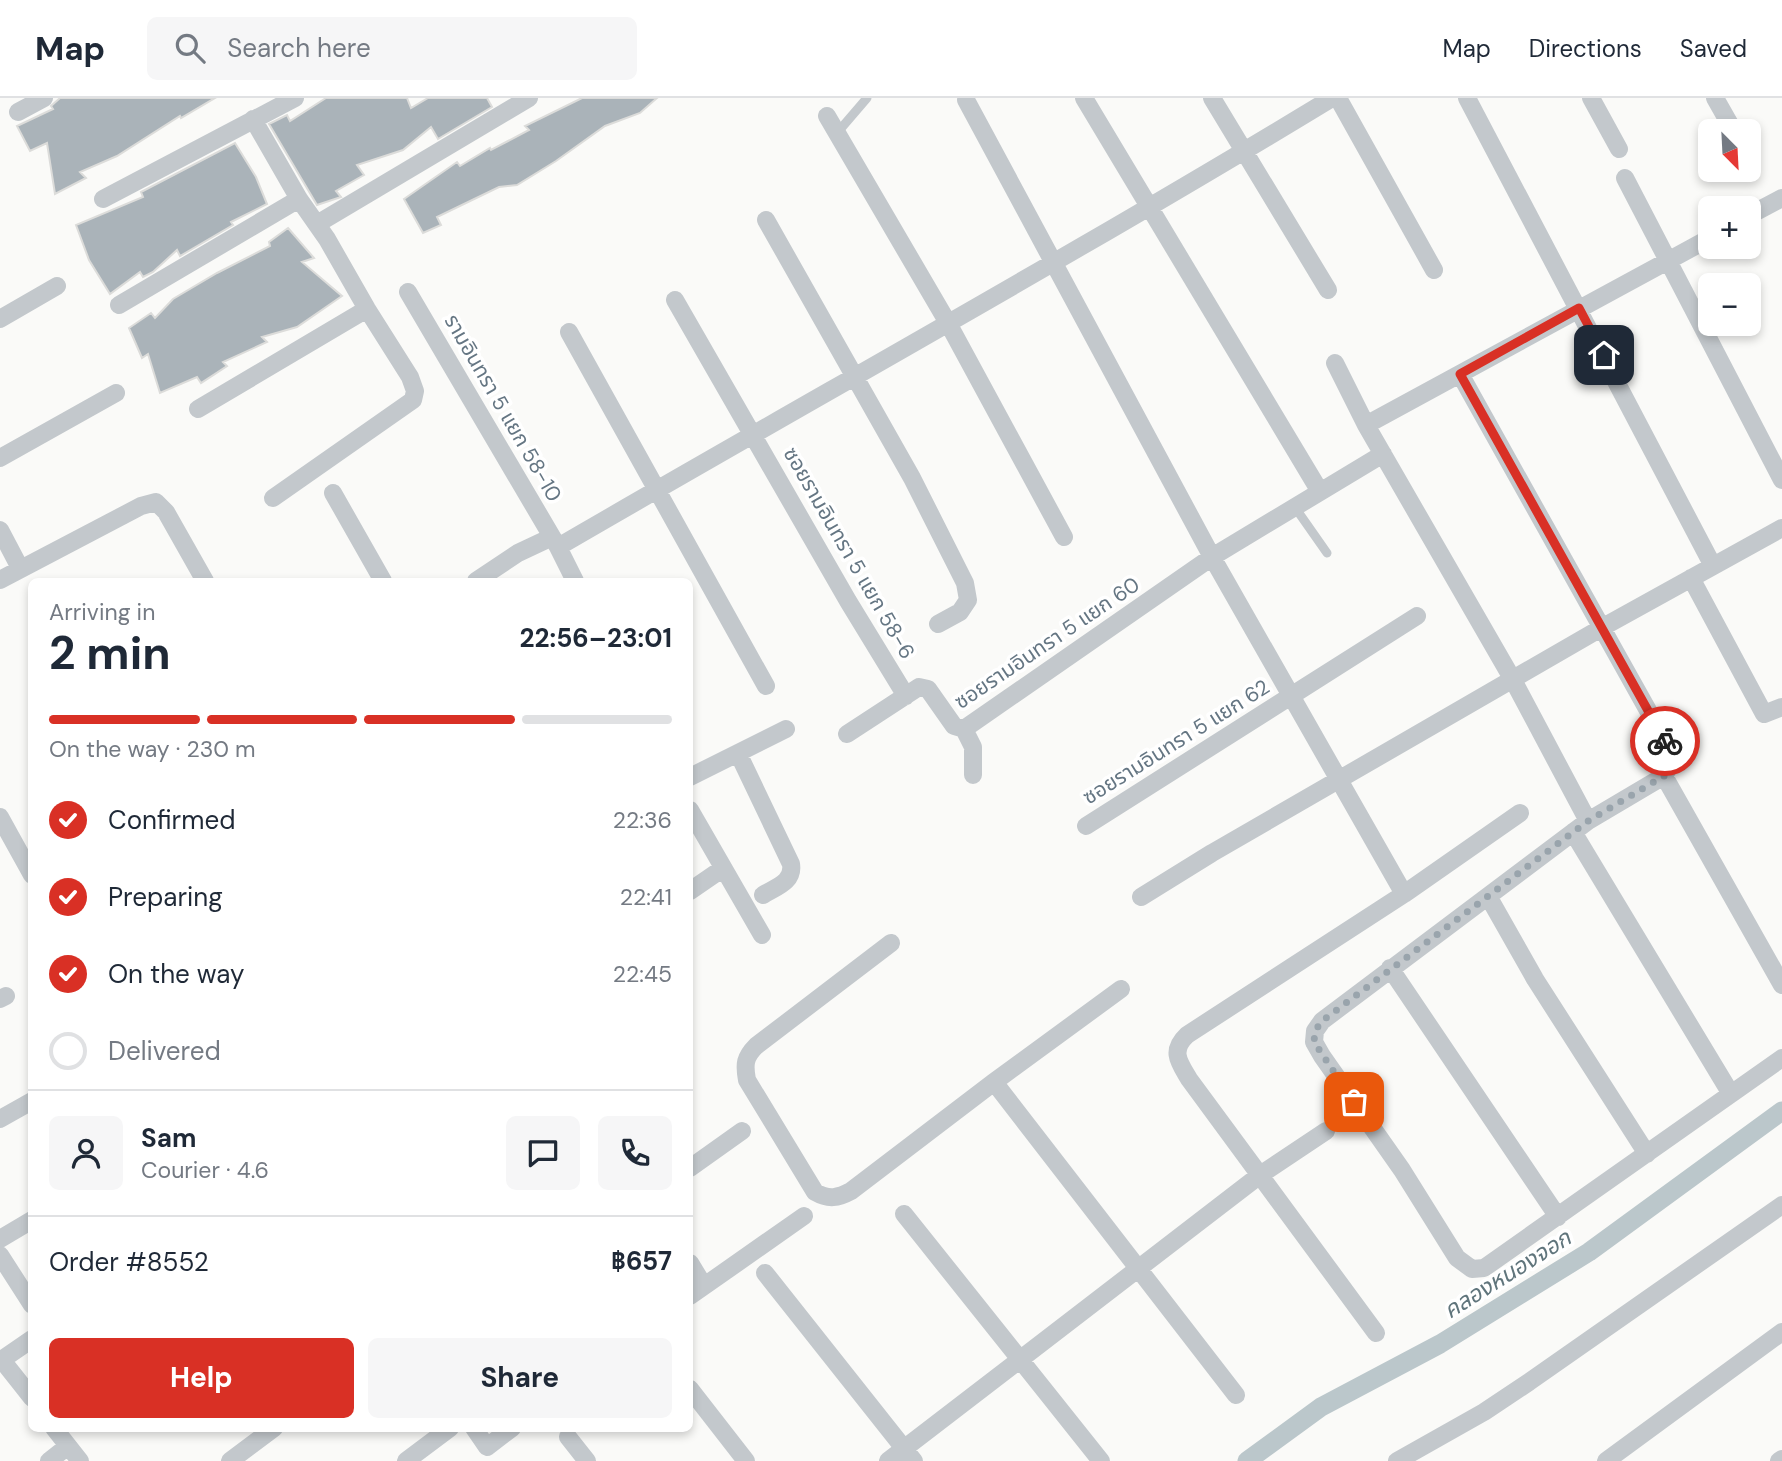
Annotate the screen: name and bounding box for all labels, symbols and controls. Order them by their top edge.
search box [147,17,637,80]
text: Map [35,27,105,70]
icon: search [171,29,209,67]
text: Search here [227,31,371,65]
text: Map [1443,33,1491,64]
text: Directions [1529,33,1642,64]
text: Saved [1680,33,1747,64]
north arrow [1698,119,1760,182]
map controls [1698,119,1761,336]
button: + [1698,196,1761,259]
button: − [1698,273,1761,336]
street label: รามอินทรา 5 แยก 58-10 [438,309,568,507]
pin [1574,325,1634,385]
icon: home [1585,336,1623,374]
street label: ซอยรามอินทรา 5 แยก 58-6 [777,442,921,664]
street label: ซอยรามอินทรา 5 แยก 60 [949,570,1145,716]
text: Arriving in [49,597,155,627]
text: 22:56–23:01 [520,621,672,655]
text: 2 min [49,623,171,683]
street label: ซอยรามอินทรา 5 แยก 62 [1077,673,1275,811]
courier [1630,706,1700,776]
icon: bike [1646,722,1684,760]
text: On the way · 230 m [49,734,256,764]
icon: check [49,801,87,839]
text: Confirmed [108,803,235,837]
text: 22:36 [613,805,672,835]
icon: check [49,878,87,916]
text: Preparing [108,880,223,914]
text: 22:41 [620,882,672,912]
icon: check [49,955,87,993]
text: On the way [108,957,244,991]
text: 22:45 [613,959,672,989]
text: Delivered [108,1034,221,1068]
pin [1324,1072,1384,1132]
icon: bag [1335,1083,1373,1121]
button: person [49,1116,123,1190]
button: chat [506,1116,580,1190]
button: phone [598,1116,672,1190]
text: Sam [141,1121,196,1155]
text: Courier · 4.6 [141,1155,269,1185]
water label: คลองหนองจอก [1437,1222,1578,1325]
text: ฿657 [611,1244,672,1278]
text: Order #8552 [49,1245,209,1279]
button: Help [49,1338,354,1418]
button: Share [368,1338,672,1418]

